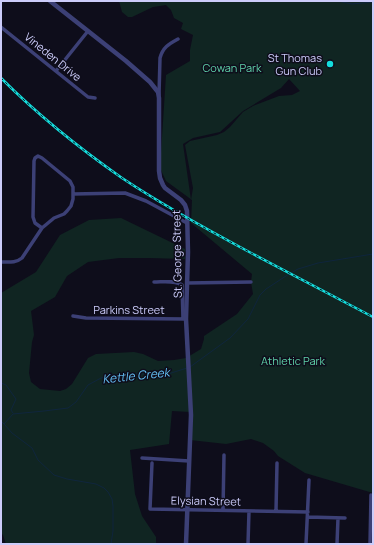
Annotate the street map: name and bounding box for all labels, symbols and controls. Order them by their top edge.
street label: Vineden Drive [22,29,85,85]
place label: St Thomas Gun Club [268,50,322,78]
marker: St Thomas Gun Club [325,59,335,69]
park label: Cowan Park [202,60,262,75]
street label: St. George Street [168,210,185,298]
street label: Parkins Street [93,302,165,317]
park label: Athletic Park [261,353,325,368]
water label: Kettle Creek [101,363,172,387]
street label: Elysian Street [171,492,241,509]

